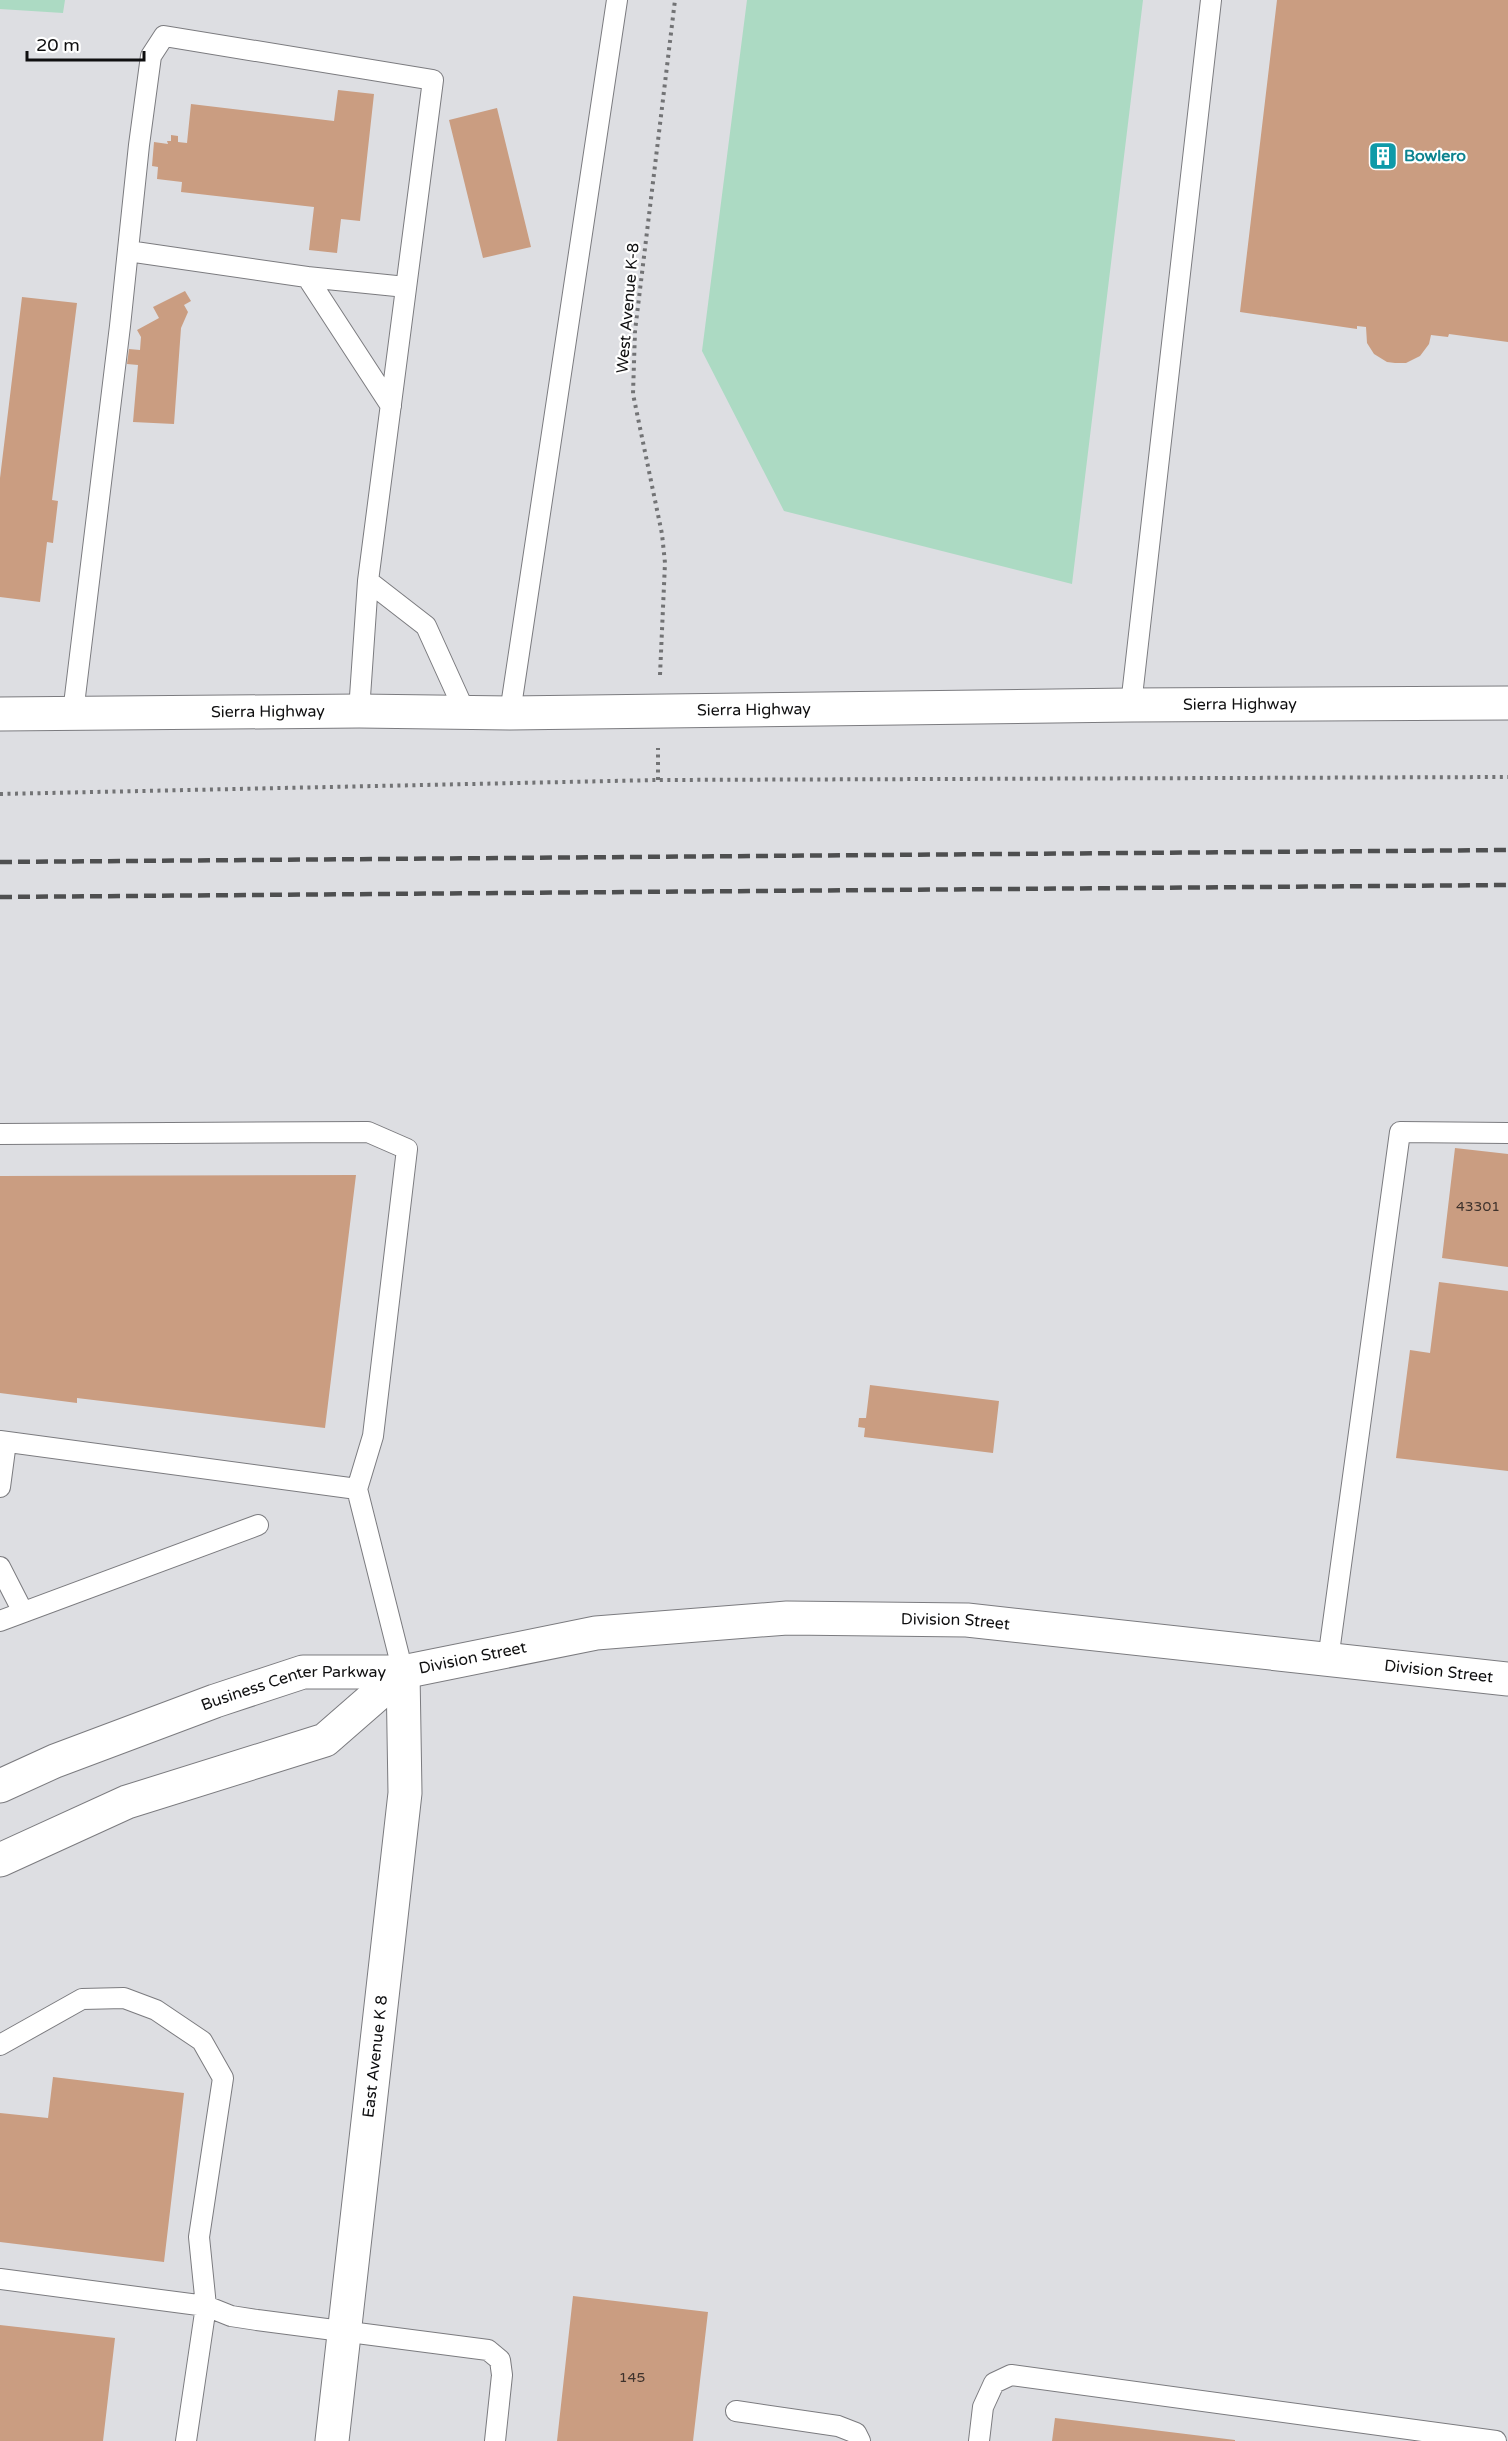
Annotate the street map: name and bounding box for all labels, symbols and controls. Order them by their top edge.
scale bar [27,24,144,62]
text: 20 m [36,34,80,56]
building icon: Bowlero [1367,140,1399,172]
place label: Bowlero [1404,146,1466,166]
street label: West Avenue K-8 [612,242,644,374]
street label: Sierra Highway [1183,694,1297,715]
street label: Sierra Highway [697,699,811,721]
street label: Sierra Highway [211,701,325,722]
house number: 43301 [1456,1198,1500,1215]
street label: Division Street [901,1609,1011,1635]
street label: Division Street [417,1637,528,1679]
street label: Division Street [1383,1656,1494,1687]
street label: Business Center Parkway [198,1662,386,1715]
street label: East Avenue K 8 [358,1994,392,2119]
house number: 145 [619,2369,645,2386]

